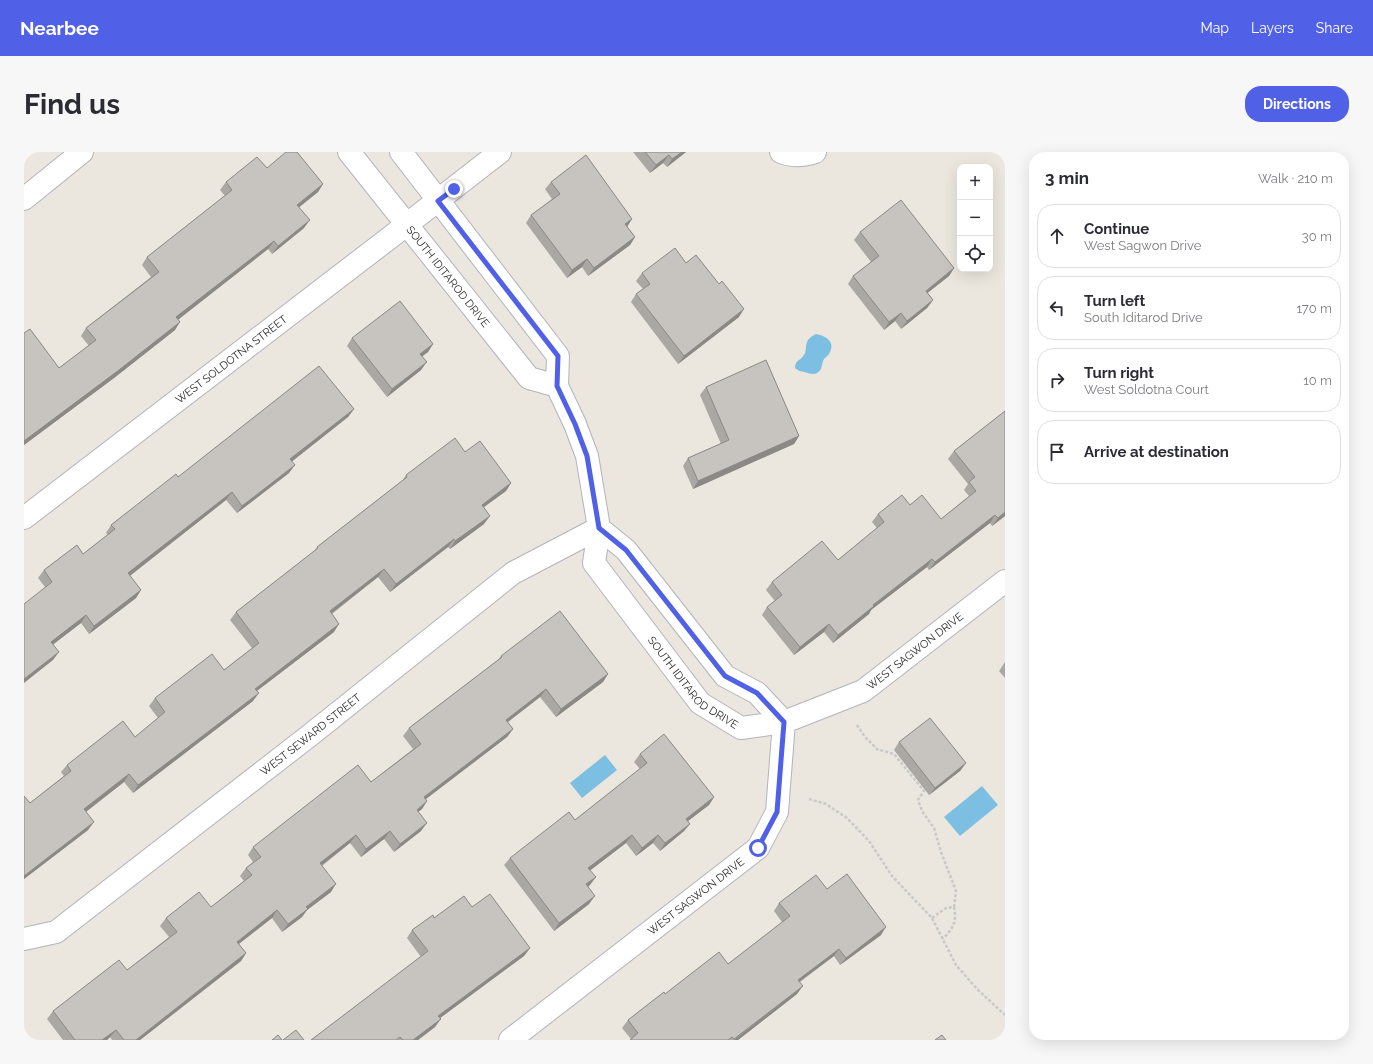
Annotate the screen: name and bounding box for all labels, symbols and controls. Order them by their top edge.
text: Nearbee [20,17,99,39]
text: Map [1201,20,1229,36]
text: Layers [1251,20,1294,36]
text: Share [1316,20,1353,36]
button: Directions [1245,86,1349,122]
text: Find us [24,88,120,121]
map controls [957,164,993,272]
button: + [957,164,993,200]
text: 3 min [1045,168,1089,188]
text: Walk · 210 m [1258,171,1333,186]
route end [445,180,463,198]
button: − [957,200,993,236]
text: Continue [1084,220,1149,238]
street label: SOUTH IDITAROD DRIVE [403,223,492,330]
icon: ahead [1046,225,1068,247]
text: 30 m [1302,229,1332,244]
button: locate [957,236,993,272]
text: West Sagwon Drive [1084,238,1201,253]
text: Turn left [1084,292,1145,310]
icon: left [1046,297,1068,319]
text: 170 m [1296,301,1332,316]
text: South Iditarod Drive [1084,310,1203,325]
street label: WEST SOLDOTNA STREET [173,313,290,407]
text: Turn right [1084,364,1154,382]
icon: right [1046,369,1068,391]
text: 10 m [1303,373,1332,388]
text: West Soldotna Court [1084,382,1209,397]
icon: arrive [1046,441,1068,463]
text: Arrive at destination [1084,443,1229,461]
street label: WEST SAGWON DRIVE [864,610,966,693]
street label: SOUTH IDITAROD DRIVE [645,634,741,732]
street label: WEST SEWARD STREET [258,691,364,778]
route start [749,839,767,857]
street label: WEST SAGWON DRIVE [645,855,747,938]

